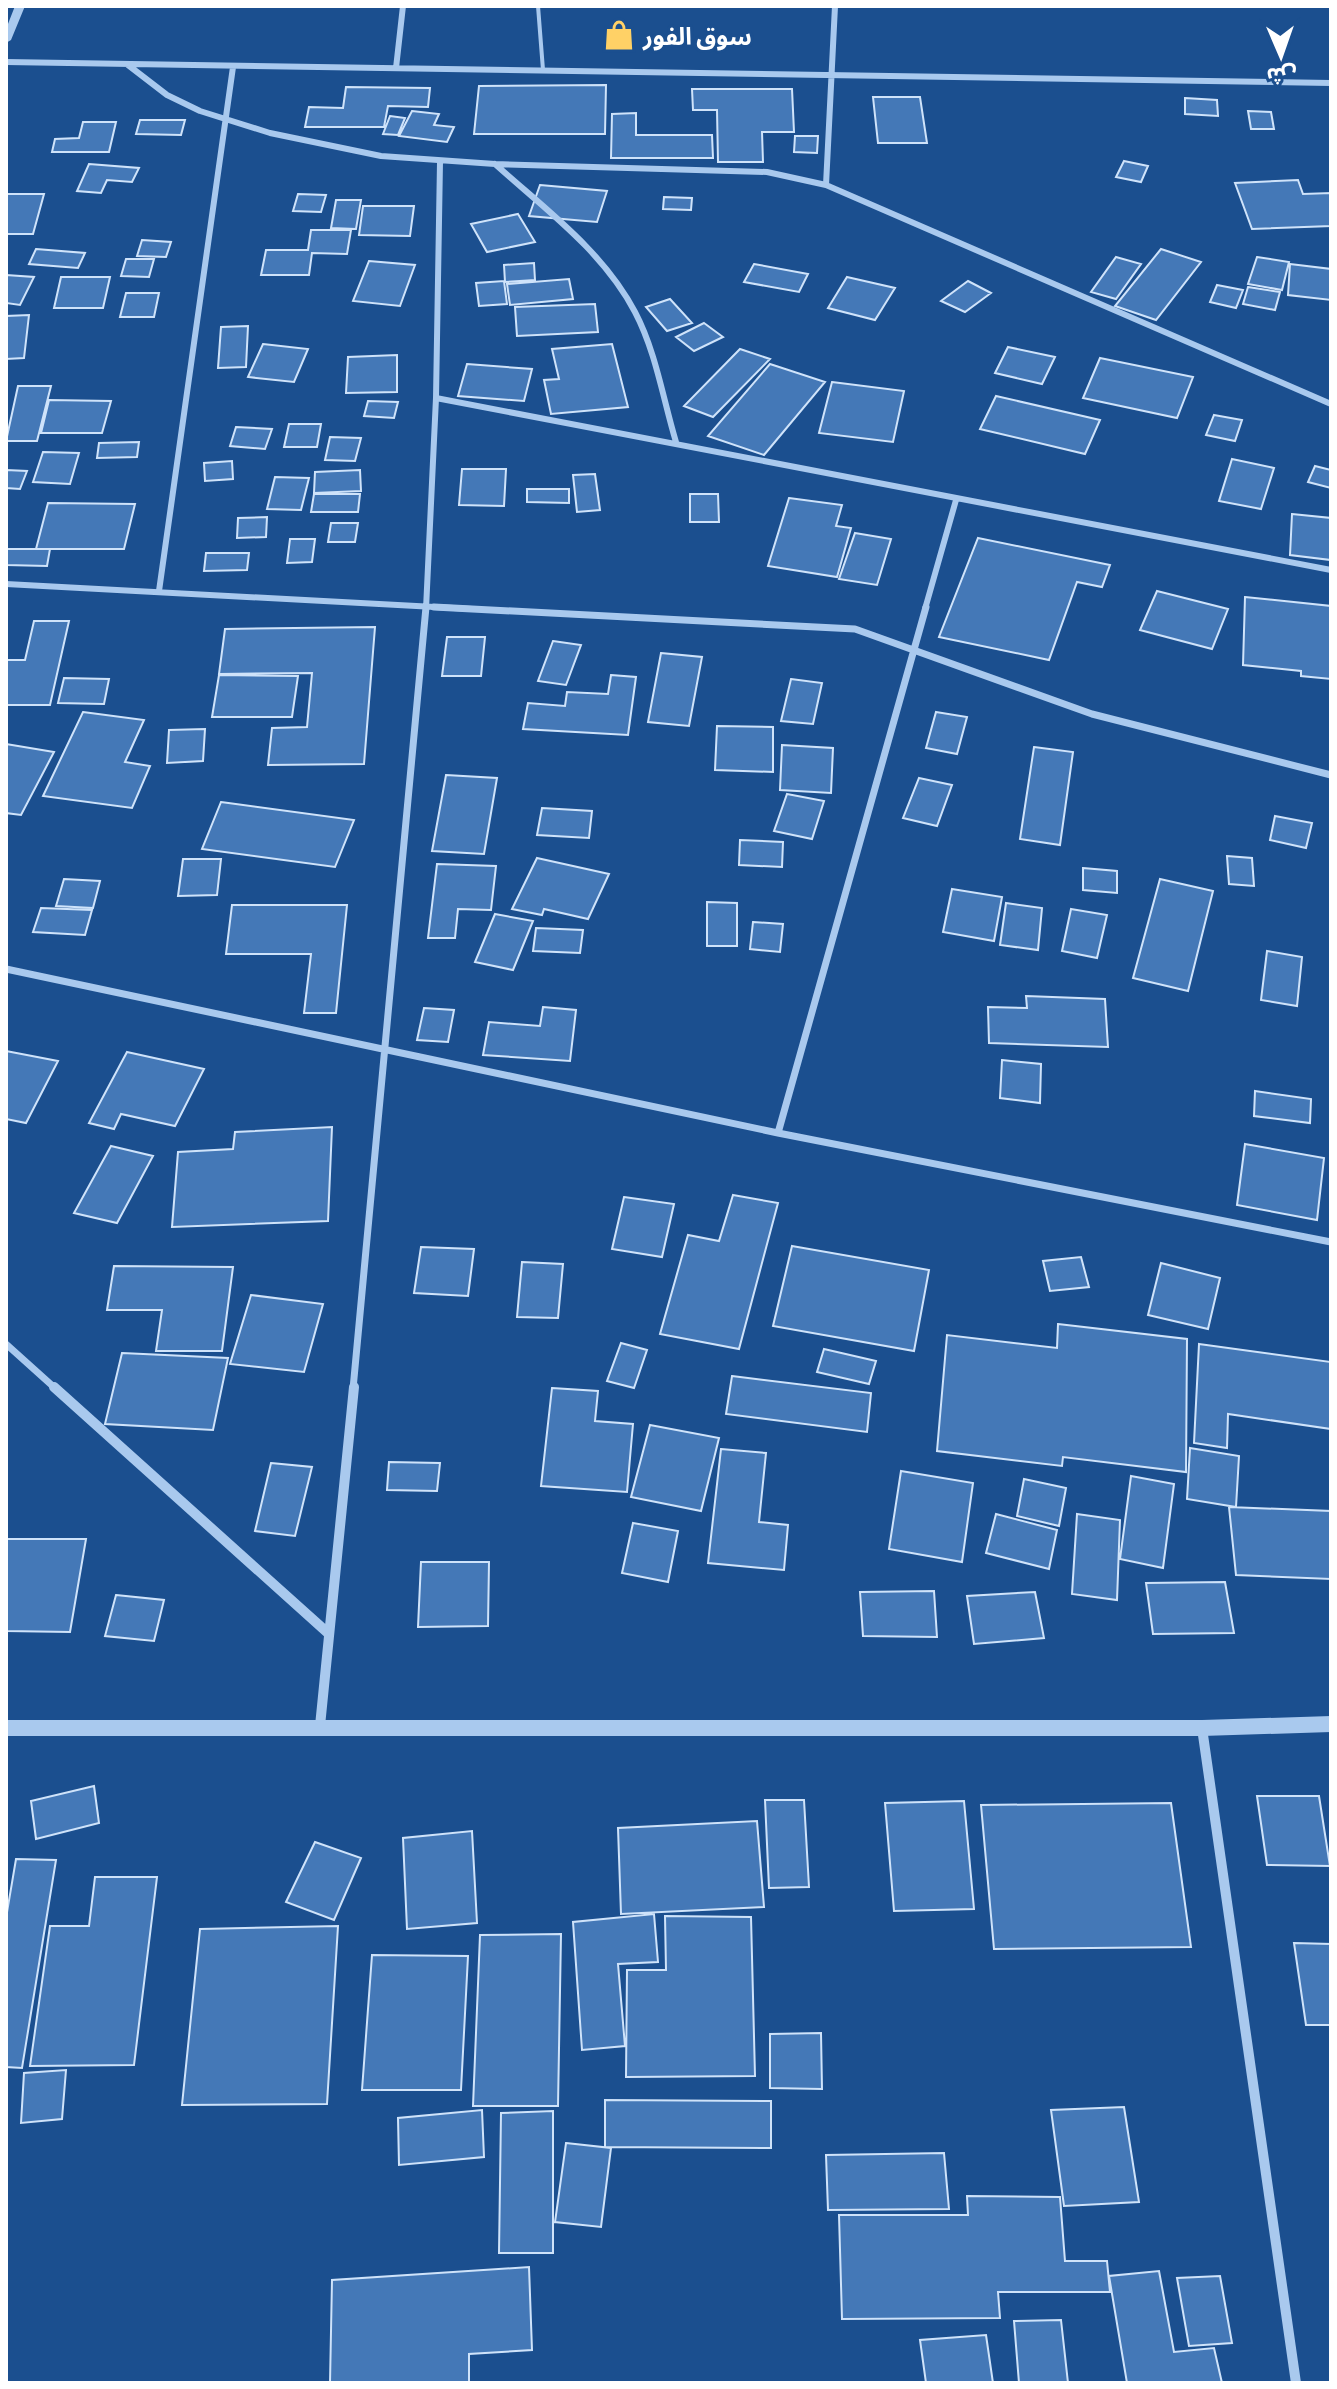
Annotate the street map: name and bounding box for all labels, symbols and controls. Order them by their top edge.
north arrow [1241,16,1321,96]
shop icon: سوق الفور [602,18,636,52]
place label: سوق الفور [642,21,752,51]
text: ش [1266,62,1297,91]

